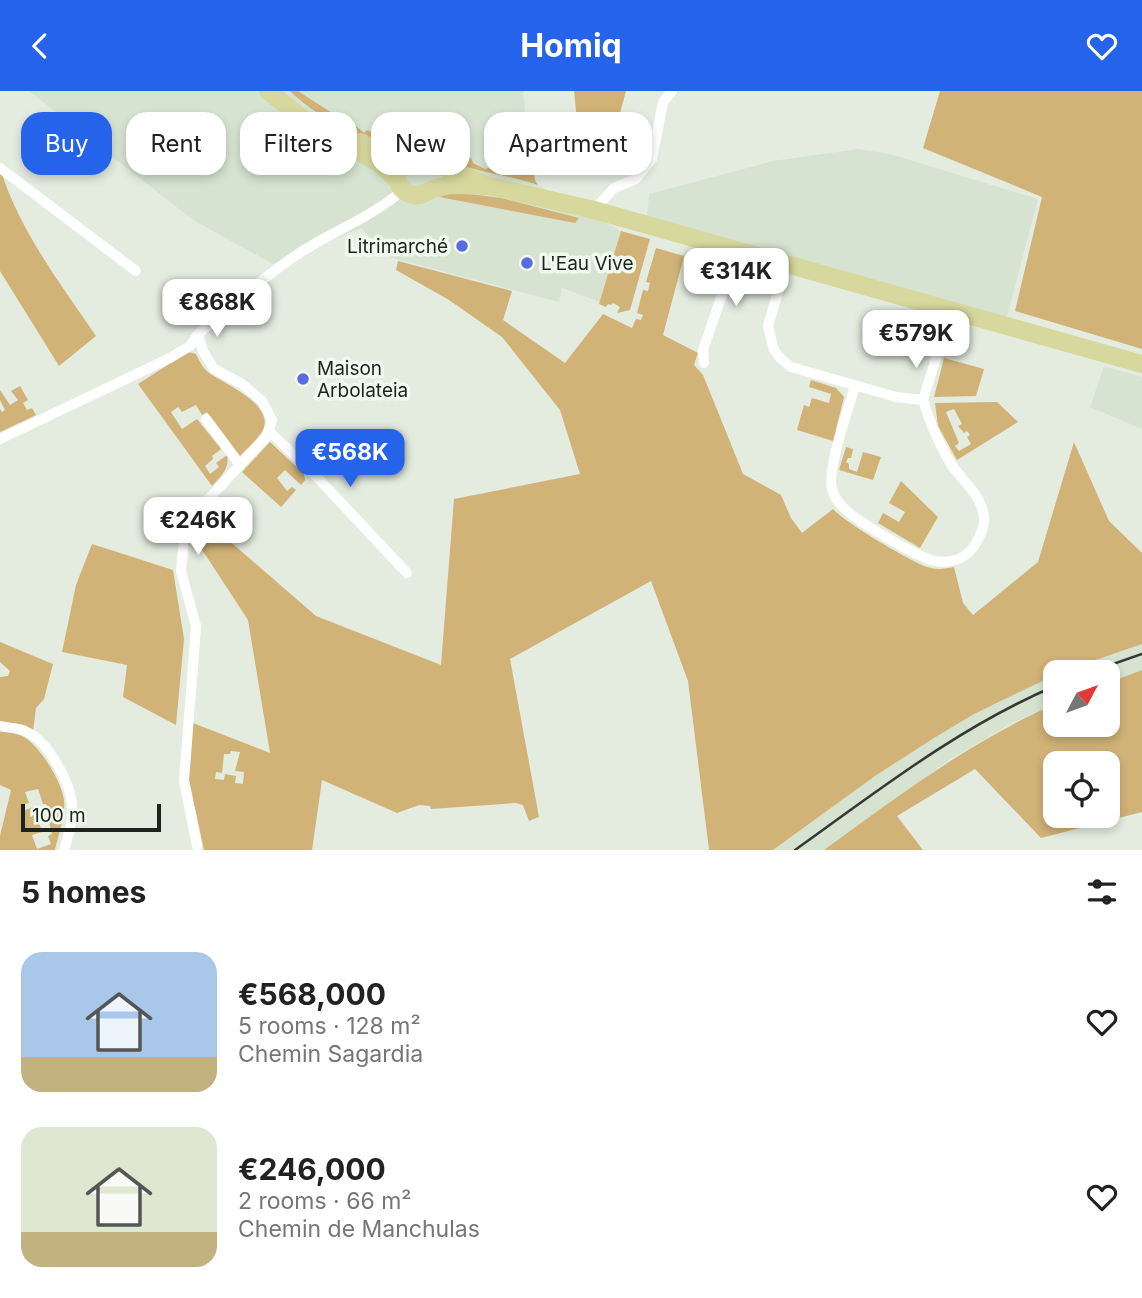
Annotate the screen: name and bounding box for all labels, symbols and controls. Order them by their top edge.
text: Homiq [520,26,622,65]
icon: back [21,27,59,65]
icon: heart [1083,27,1121,65]
chip: Buy [21,112,112,175]
chip: Rent [126,112,226,175]
chip: Filters [240,112,357,175]
chip: New [371,112,470,175]
chip: Apartment [484,112,652,175]
place label: Litrimarché [347,235,448,258]
marker: Litrimarché [454,238,470,254]
pin: €314K [687,249,785,308]
place label: L'Eau Vive [541,252,633,275]
marker: L'Eau Vive [519,255,535,271]
text: €314K [700,257,772,285]
pin: €868K [168,279,266,339]
text: €868K [178,288,256,316]
pin: €579K [867,310,965,370]
text: €579K [878,319,954,347]
place label: Maison Arbolateia [317,357,408,402]
marker: Maison Arbolateia [295,371,311,387]
pin: €568K [301,429,399,489]
text: €568K [312,438,388,466]
pin: €246K [149,497,247,557]
text: €246K [160,506,236,534]
north arrow [1043,660,1120,737]
map controls [1043,660,1120,828]
button: locate [1043,751,1120,828]
scale bar [21,801,161,833]
text: 100 m [32,804,86,827]
icon: filters [1083,873,1121,911]
text: 5 homes [21,874,146,910]
text: €568,000 [238,976,386,1012]
icon: home [77,980,161,1064]
icon: heart [1083,1003,1121,1041]
text: 5 rooms · 128 m² [238,1012,421,1040]
text: Chemin Sagardia [238,1040,423,1068]
text: €246,000 [238,1151,386,1187]
icon: home [77,1155,161,1239]
icon: heart [1083,1178,1121,1216]
text: 2 rooms · 66 m² [238,1187,412,1215]
text: Chemin de Manchulas [238,1215,480,1243]

